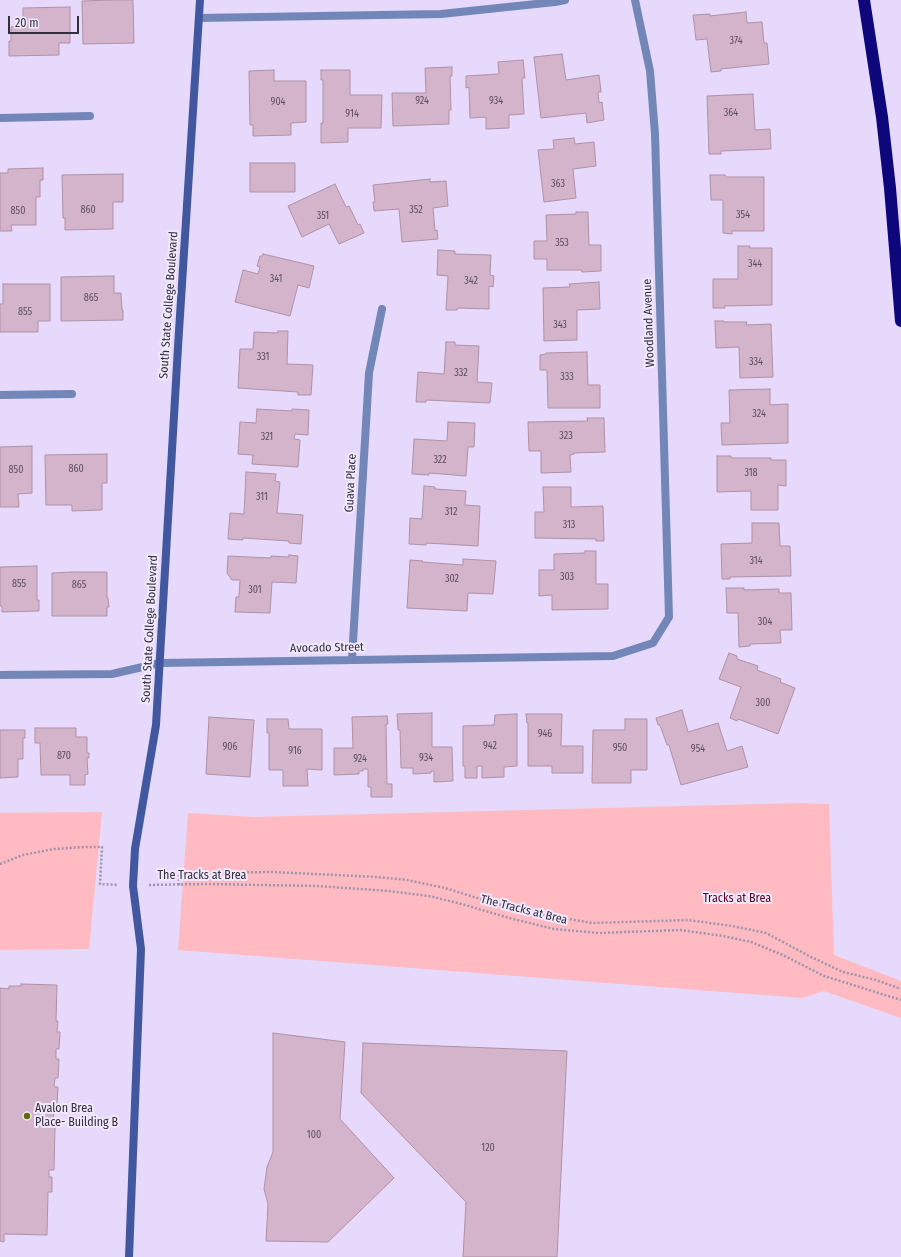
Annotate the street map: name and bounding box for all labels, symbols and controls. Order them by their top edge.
scale bar [10,8,81,34]
text: 20 m [15,16,39,30]
house number: 374 [729,35,743,47]
house number: 924 [415,95,429,107]
house number: 934 [489,95,503,107]
house number: 904 [271,96,285,108]
house number: 364 [724,107,738,119]
house number: 914 [345,108,359,120]
house number: 363 [551,178,565,190]
house number: 860 [80,204,96,216]
house number: 352 [409,204,423,216]
house number: 850 [11,205,25,217]
house number: 354 [736,209,750,221]
house number: 351 [317,210,329,222]
street label: South State College Boulevard [157,231,181,379]
house number: 353 [555,237,569,249]
house number: 344 [748,258,762,270]
house number: 341 [270,273,282,285]
house number: 342 [464,275,478,287]
street label: Woodland Avenue [640,279,658,367]
house number: 865 [84,292,98,304]
house number: 855 [18,306,32,318]
house number: 343 [553,319,567,331]
house number: 331 [257,351,269,363]
house number: 334 [749,356,763,368]
house number: 332 [454,367,468,379]
house number: 333 [560,371,574,383]
house number: 324 [752,408,766,420]
house number: 323 [559,430,573,442]
house number: 321 [261,431,273,443]
street label: Guava Place [342,453,360,513]
house number: 322 [433,454,447,466]
house number: 860 [68,463,84,475]
house number: 850 [9,464,23,476]
house number: 318 [744,467,758,479]
house number: 311 [256,491,268,503]
house number: 312 [445,506,457,518]
house number: 313 [563,519,575,531]
street label: South State College Boulevard [139,555,161,703]
house number: 314 [749,555,763,567]
house number: 303 [560,571,574,583]
house number: 302 [445,573,459,585]
house number: 855 [12,578,26,590]
house number: 865 [72,579,86,591]
house number: 301 [248,584,262,596]
house number: 304 [758,616,772,628]
street label: Avocado Street [290,640,364,656]
house number: 300 [756,697,770,709]
house number: 946 [538,728,552,740]
house number: 942 [483,740,497,752]
house number: 906 [222,741,238,753]
house number: 950 [613,742,627,754]
house number: 954 [691,743,705,755]
house number: 916 [288,745,302,757]
house number: 870 [57,750,71,762]
house number: 934 [419,752,433,764]
house number: 924 [353,753,367,765]
street label: The Tracks at Brea [158,869,246,883]
street label: The Tracks at Brea [479,892,569,928]
park label: Tracks at Brea [703,892,771,906]
place label: Avalon Brea Place- Building B [35,1102,118,1130]
marker: Avalon Brea Place- Building B [22,1111,32,1121]
house number: 100 [307,1129,321,1141]
house number: 120 [481,1142,495,1154]

